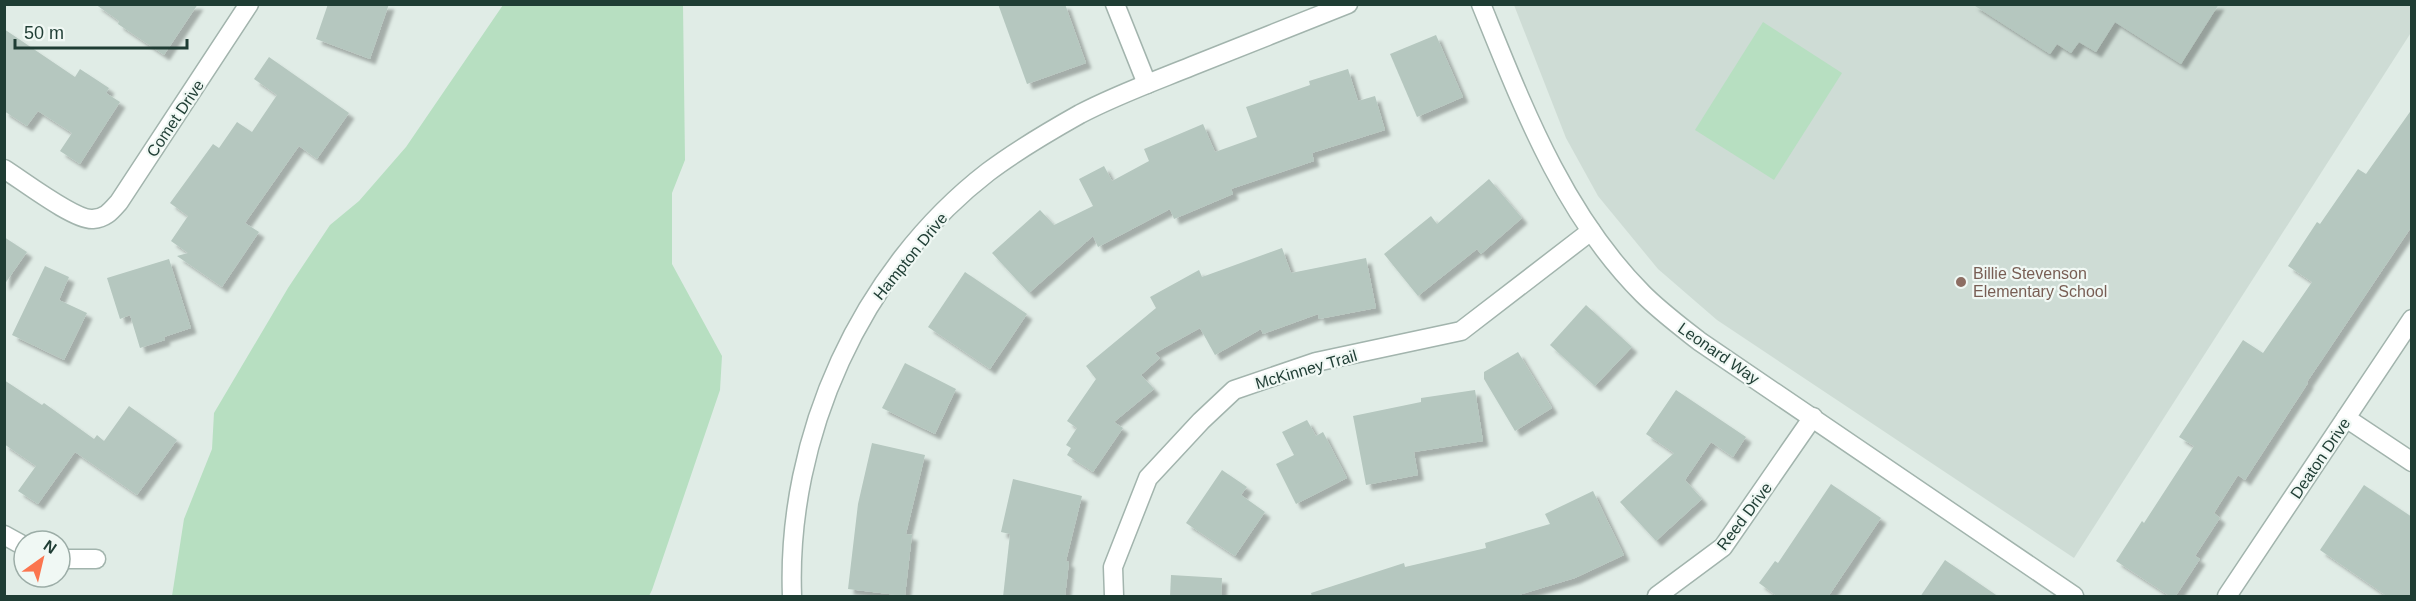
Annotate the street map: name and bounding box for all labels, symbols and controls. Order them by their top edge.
scale bar [15,12,188,50]
text: 50 m [24,23,64,43]
street label: Comet Drive [144,77,207,160]
street label: Hampton Drive [870,209,951,303]
place label: Billie Stevenson Elementary School [1973,265,2107,300]
marker: Billie Stevenson Elementary School [1954,275,1968,289]
street label: Leonard Way [1675,319,1762,387]
street label: McKinney Trail [1253,347,1359,392]
street label: Deaton Drive [2287,415,2354,502]
street label: Reed Drive [1714,479,1775,553]
north arrow [12,529,72,589]
text: N [41,537,60,557]

